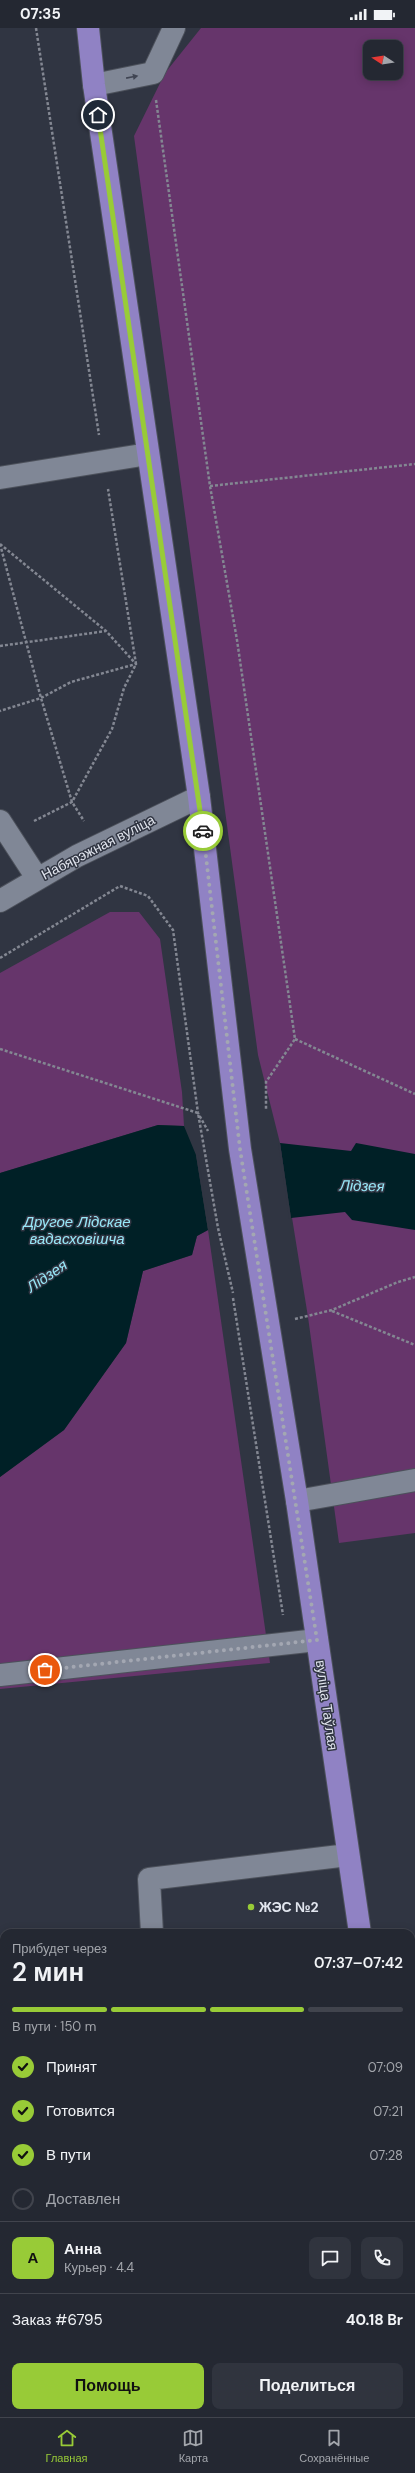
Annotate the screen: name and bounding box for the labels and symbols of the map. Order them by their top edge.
north arrow [363,40,403,80]
one-way arrow [126,73,138,79]
pin [81,98,115,132]
street label: Набярэжная вуліца [38,810,158,883]
courier [183,811,223,851]
water label: Лідзея [338,1176,385,1196]
water label: Другое Лідскае вадасховішча [21,1212,131,1249]
water label: Лідзея [22,1255,71,1297]
pin [28,1653,62,1687]
street label: вуліца Таўлая [312,1659,342,1751]
place label: ЖЭС №2 [258,1898,319,1916]
marker: ЖЭС №2 [246,1902,256,1912]

